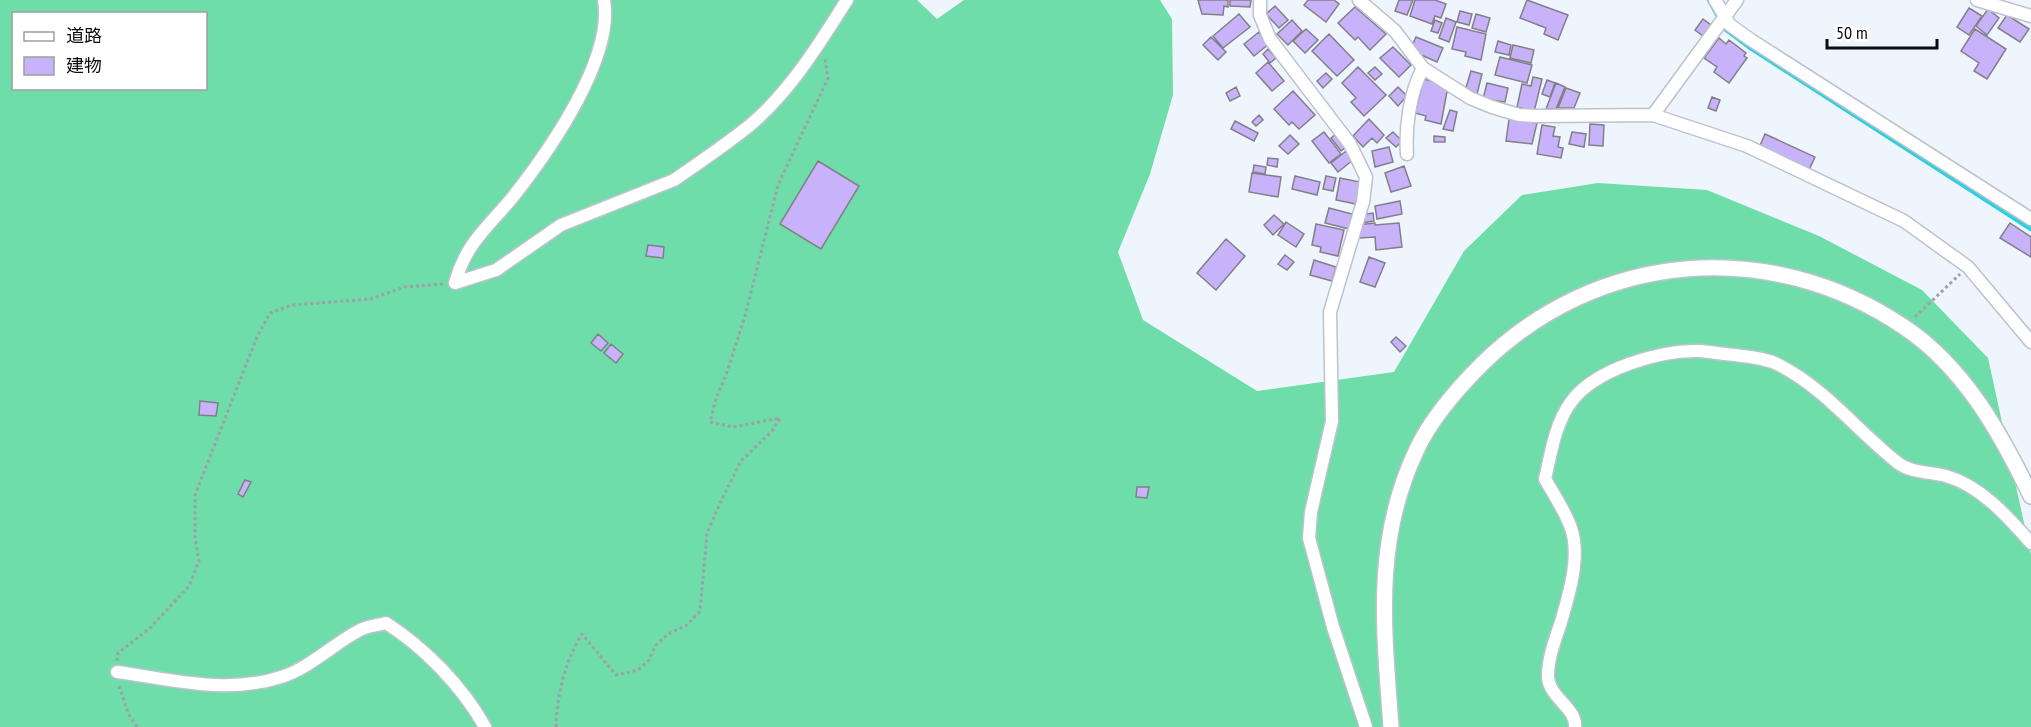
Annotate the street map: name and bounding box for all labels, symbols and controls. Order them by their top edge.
legend [12,12,207,90]
scale bar [1827,12,1936,50]
text: 50 m [1836,21,1868,44]
text: 道路 [66,24,102,47]
text: 建物 [66,54,102,77]

